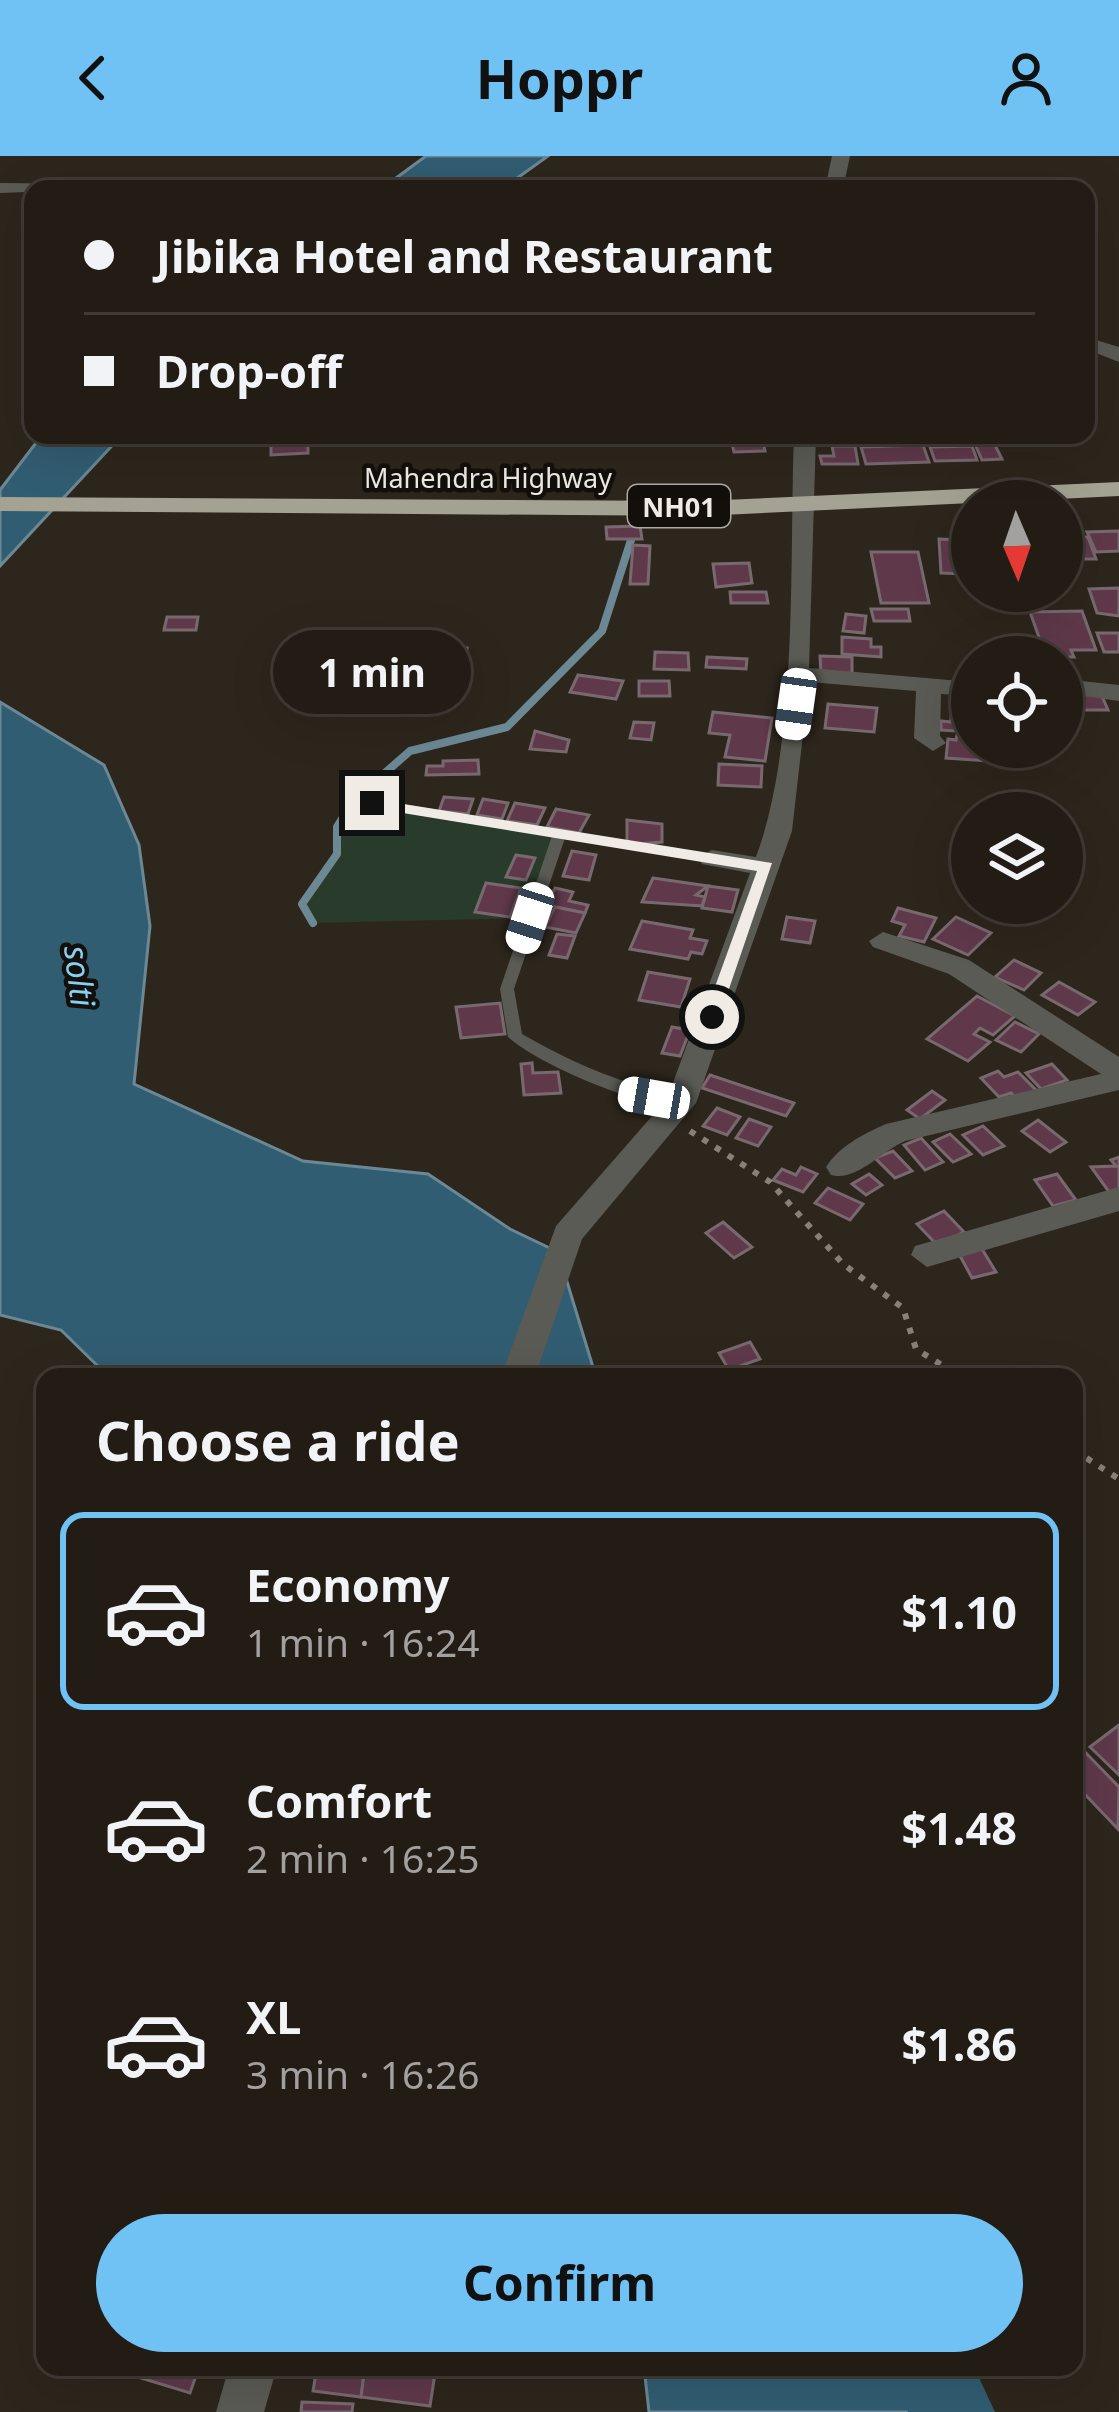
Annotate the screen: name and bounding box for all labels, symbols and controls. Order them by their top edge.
text: Hoppr [476,41,643,115]
icon: back [60,45,126,111]
icon: person [993,45,1059,111]
text: Jibika Hotel and Restaurant [156,225,773,286]
text: Drop-off [156,340,342,401]
street label: Mahendra Highway [364,459,612,496]
north arrow [951,480,1083,612]
map controls [951,480,1083,924]
road number: NH01 [628,485,730,527]
callout: 1 min [273,629,471,713]
button: locate [951,636,1083,768]
text: 1 min [318,645,426,698]
car [773,666,819,742]
route end [345,776,399,830]
button: layers [951,792,1083,924]
car [502,878,558,958]
water label: solti [54,943,106,1009]
route start [685,990,739,1044]
car [615,1074,693,1122]
text: Choose a ride [96,1403,460,1477]
text: Economy [246,1554,450,1615]
icon: car [102,1557,210,1665]
text: $1.10 [901,1581,1017,1642]
text: 1 min · 16:24 [246,1615,480,1668]
text: Comfort [246,1770,432,1831]
icon: car [102,1773,210,1881]
text: $1.48 [901,1797,1017,1858]
text: 2 min · 16:25 [246,1831,480,1884]
text: XL [246,1986,301,2047]
icon: car [102,1989,210,2097]
text: $1.86 [901,2013,1017,2074]
text: 3 min · 16:26 [246,2047,480,2100]
button: Confirm [96,2214,1023,2352]

